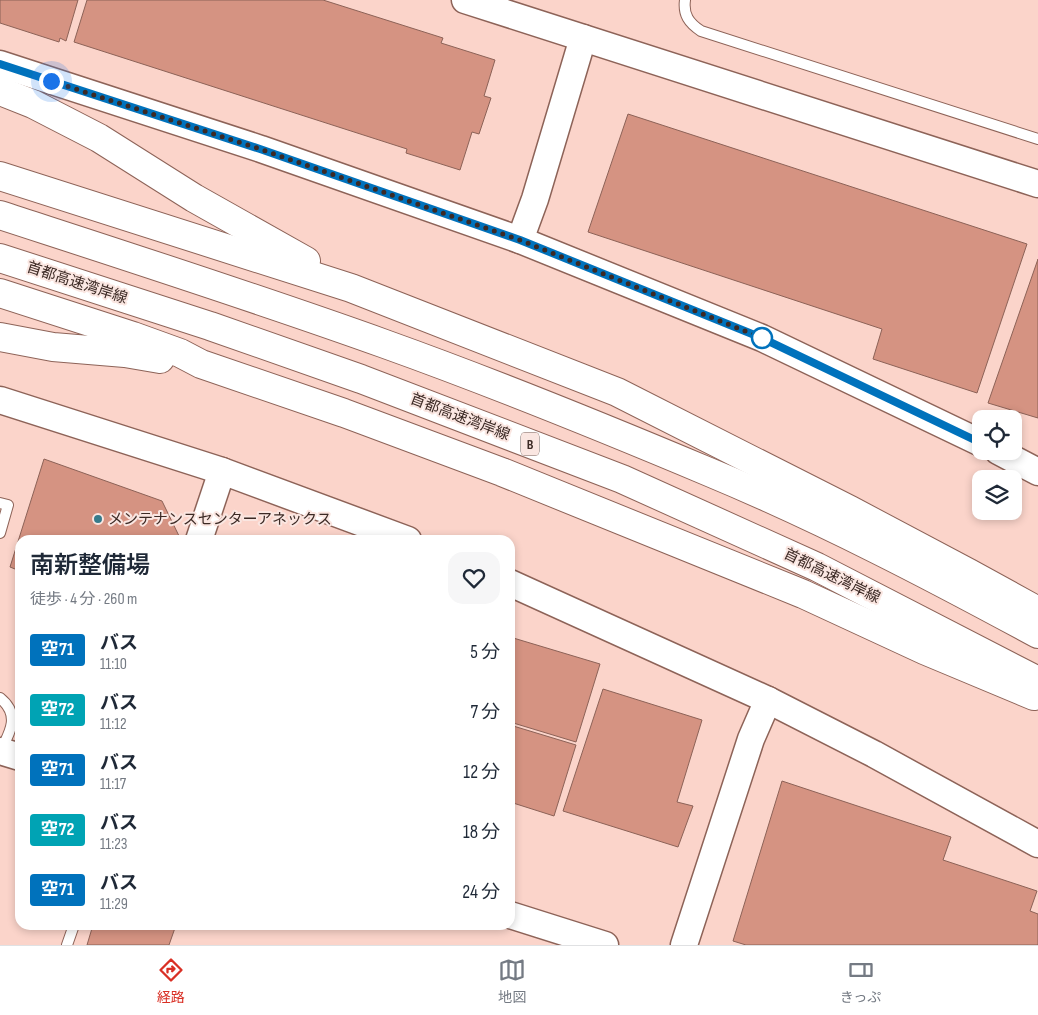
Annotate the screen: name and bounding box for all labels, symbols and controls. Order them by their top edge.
your location [39,69,64,94]
street label: 首都高速湾岸線 [24,258,130,308]
unlabelled marker [751,327,773,349]
street label: 首都高速湾岸線 [408,389,512,445]
map controls [972,410,1022,520]
button: locate [972,410,1022,460]
road number: B [521,432,539,456]
button: layers [972,470,1022,520]
place label: メンテナンスセンターアネックス [108,510,332,529]
marker: メンテナンスセンターアネックス [92,513,104,525]
street label: 首都高速湾岸線 [781,544,883,608]
text: 南新整備場 [30,551,150,580]
button: heart [448,552,500,604]
text: 徒歩 · 4 分 · 260 m [30,590,137,609]
text: バス [100,632,138,655]
text: 空71 [41,639,74,660]
text: 5 分 [470,641,500,664]
text: 11:10 [100,655,127,674]
text: バス [100,692,138,715]
text: 空72 [41,699,74,720]
text: 7 分 [470,701,500,724]
text: 11:12 [100,715,127,734]
text: バス [100,752,138,775]
text: 空71 [41,759,74,780]
text: 12 分 [463,761,500,784]
text: 11:17 [100,775,126,794]
text: バス [100,812,138,835]
text: 空72 [41,819,74,840]
text: 18 分 [463,821,500,844]
text: 11:23 [100,835,128,854]
text: バス [100,872,138,895]
text: 空71 [41,879,74,900]
text: 24 分 [462,881,500,904]
text: 11:29 [100,895,128,914]
tab: 経路 [157,956,185,1006]
tab: 地図 [498,956,526,1006]
tab: きっぷ [840,956,881,1006]

